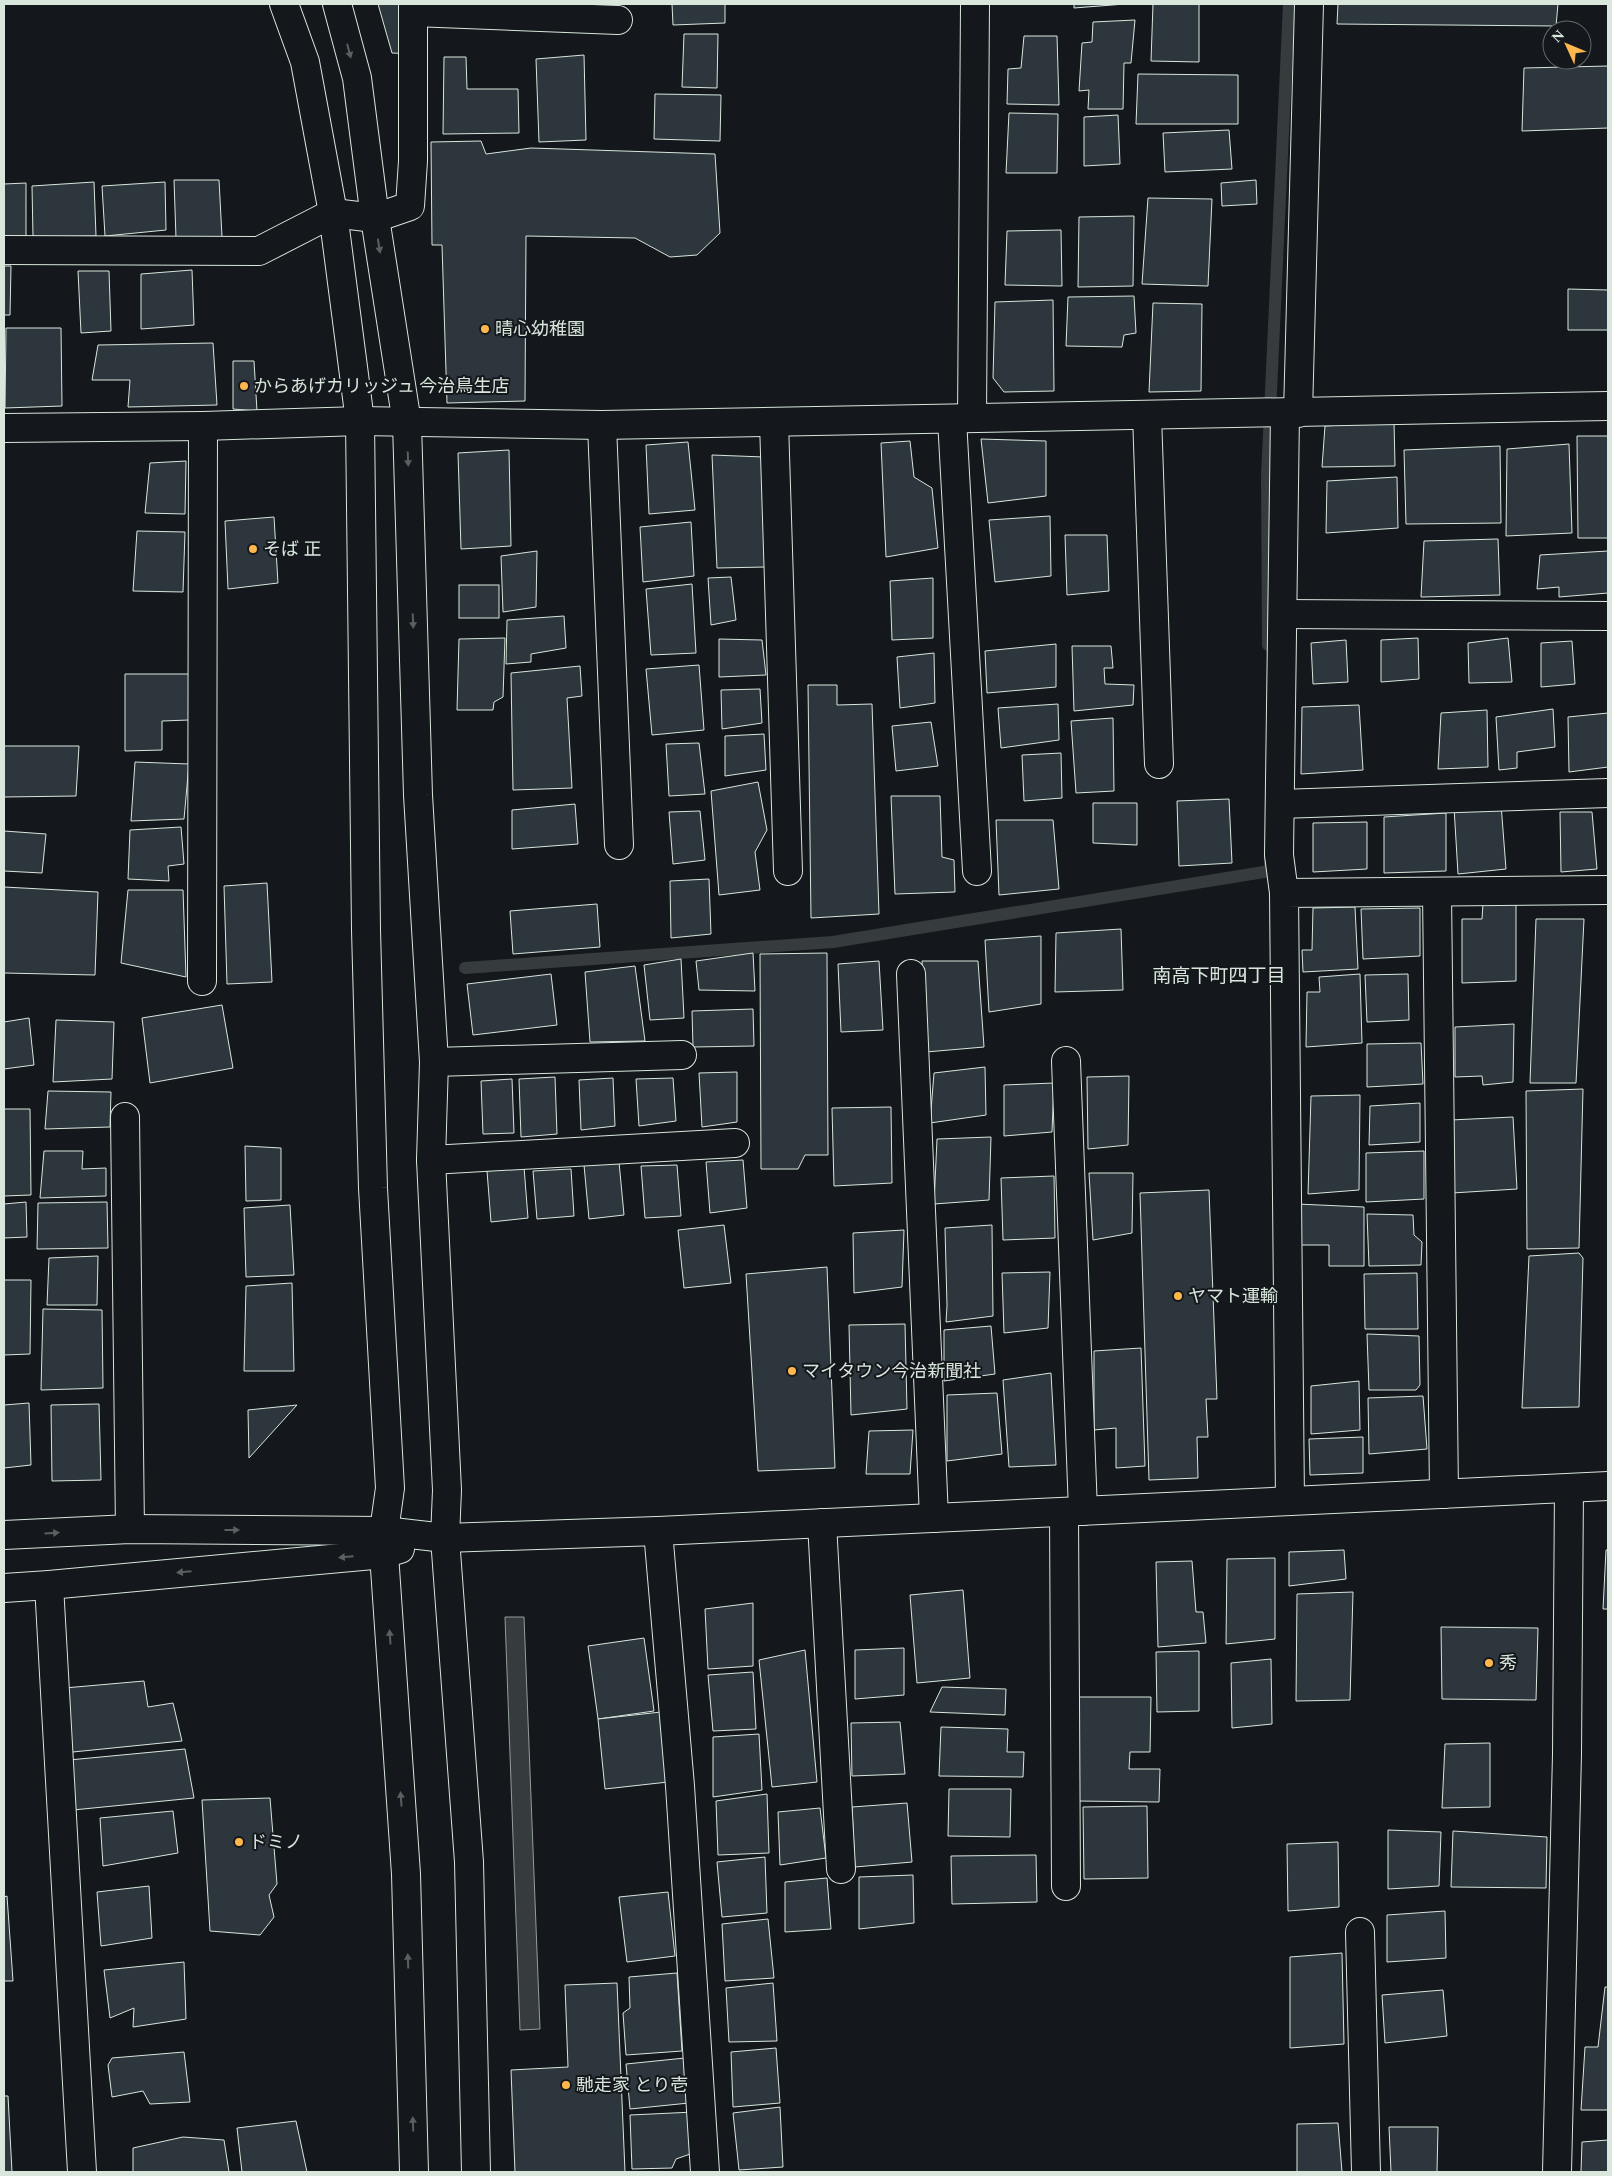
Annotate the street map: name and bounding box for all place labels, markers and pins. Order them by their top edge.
place label: 晴心幼稚園 [495,316,585,343]
marker: 晴心幼稚園 [479,323,491,335]
place label: からあげカリッジュ 今治鳥生店 [254,373,509,400]
marker: からあげカリッジュ 今治鳥生店 [238,380,250,392]
place label: そば 正 [263,536,322,563]
marker: そば 正 [247,543,259,555]
place label: ヤマト運輸 [1188,1283,1278,1310]
marker: ヤマト運輸 [1172,1290,1184,1302]
place label: マイタウン今治新聞社 [802,1358,981,1385]
marker: マイタウン今治新聞社 [786,1365,798,1377]
place label: 秀 [1499,1650,1517,1677]
marker: 秀 [1483,1657,1495,1669]
place label: ドミノ [249,1829,303,1856]
marker: ドミノ [233,1836,245,1848]
place label: 馳走家 とり壱 [576,2072,689,2099]
marker: 馳走家 とり壱 [560,2079,572,2091]

